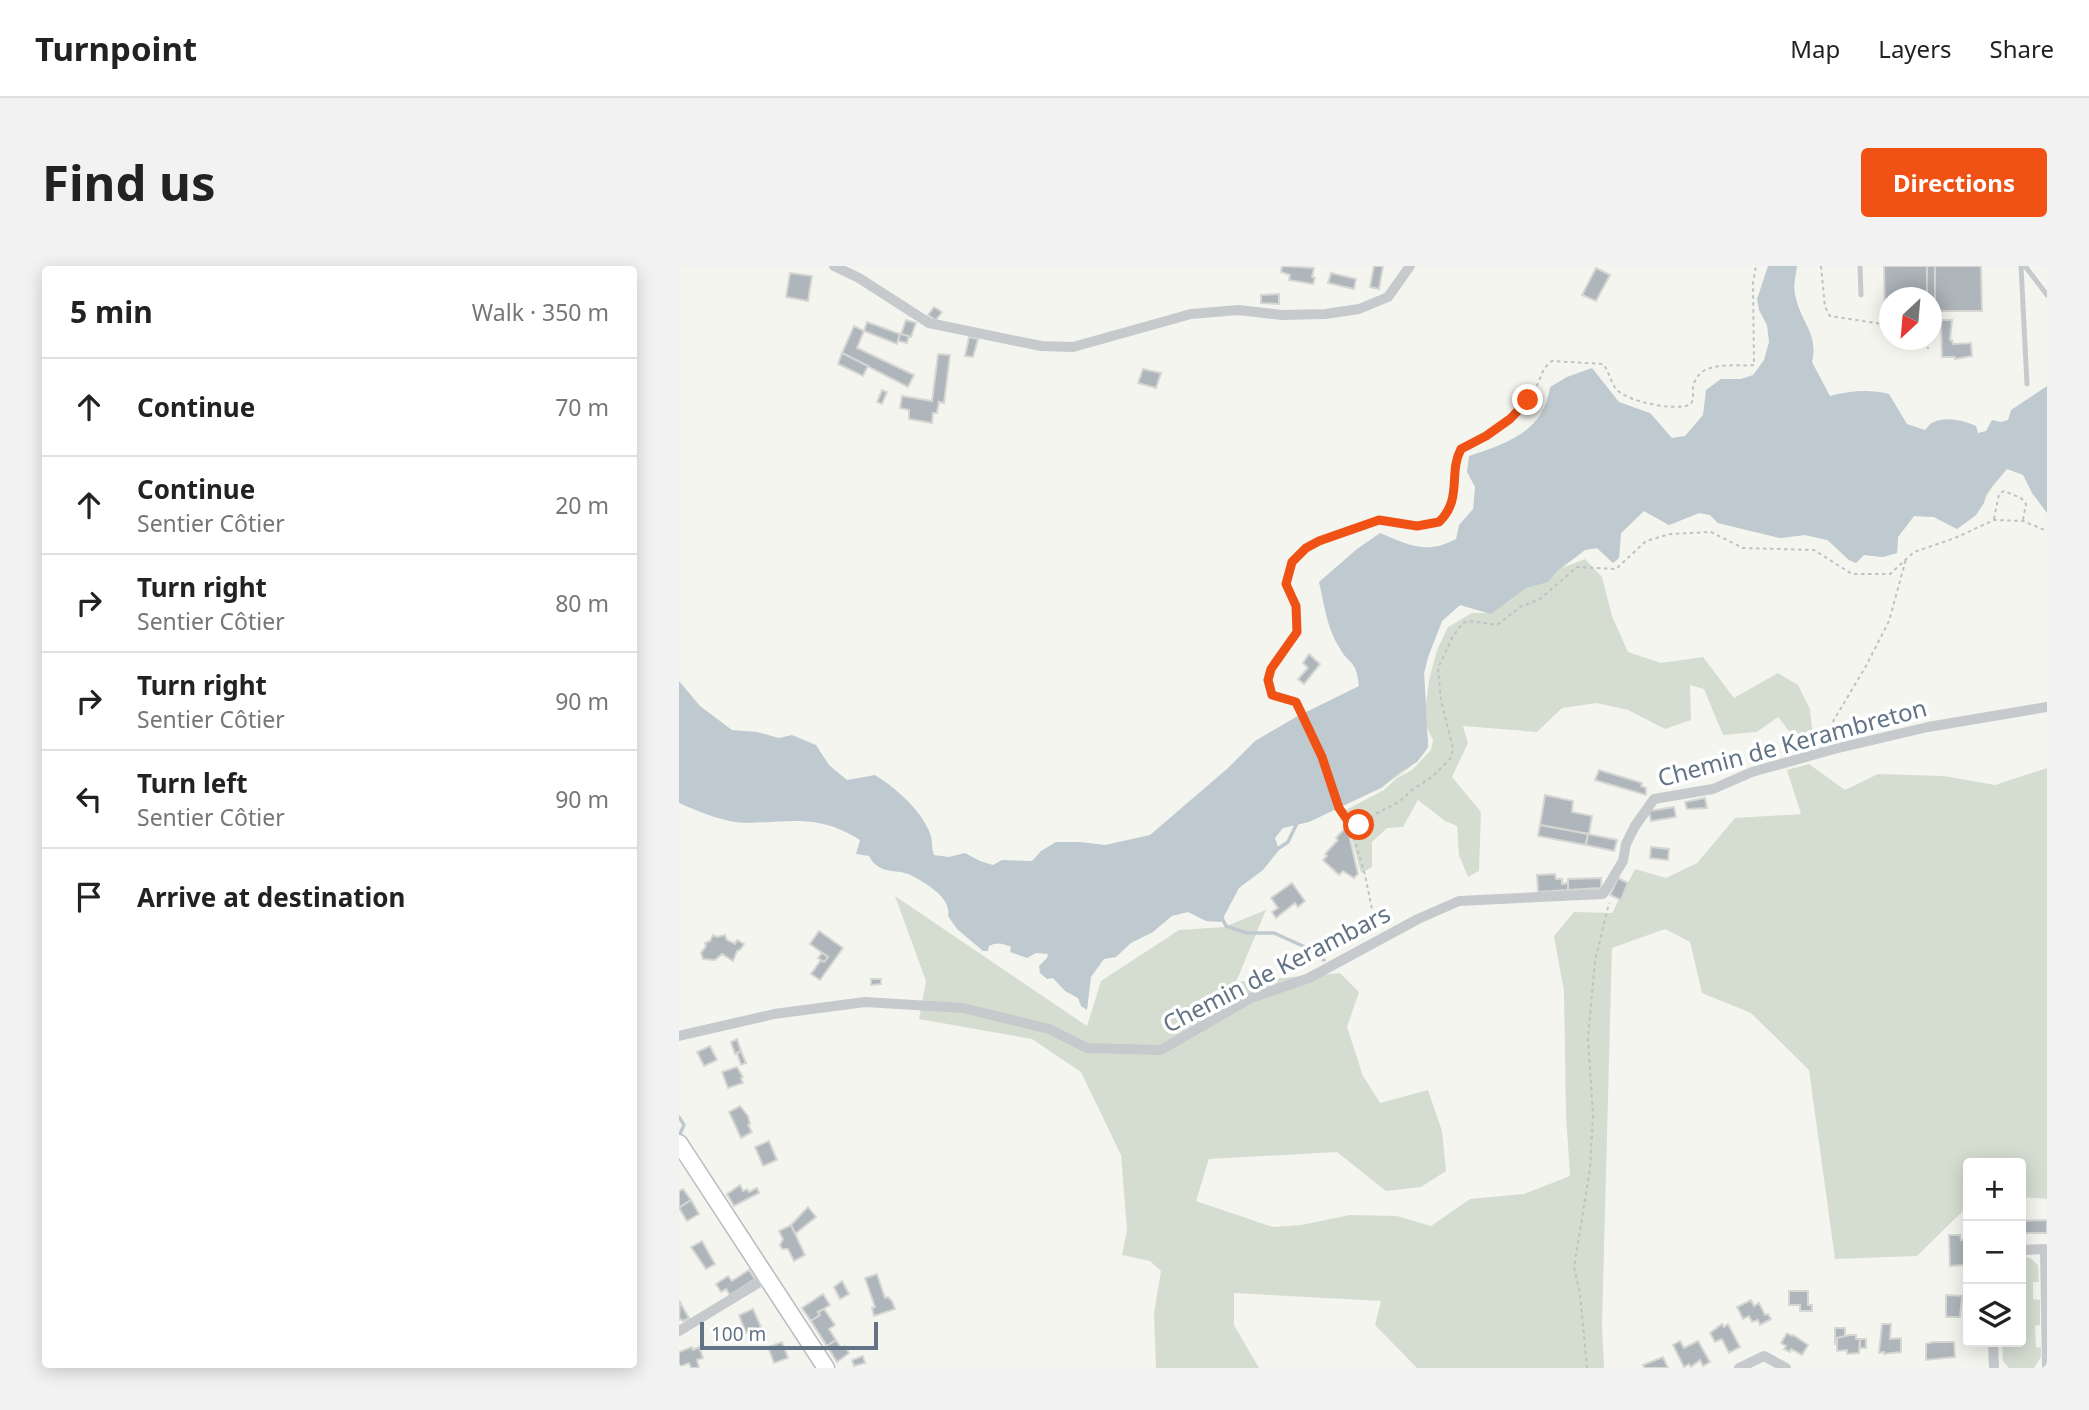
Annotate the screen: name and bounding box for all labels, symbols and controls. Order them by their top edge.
text: Turnpoint [35,26,197,71]
text: Map [1790,32,1840,65]
text: Layers [1878,32,1952,65]
text: Share [1990,32,2054,65]
button: Directions [1861,148,2047,217]
text: Find us [42,149,216,215]
north arrow [1879,287,1942,350]
text: 5 min [70,291,153,332]
text: Walk · 350 m [472,296,609,328]
route end [1512,384,1543,415]
icon: ahead [70,388,108,426]
text: Continue [137,389,255,425]
text: 70 m [555,391,609,423]
text: Continue [137,471,255,507]
icon: ahead [70,486,108,524]
text: 20 m [555,489,609,521]
text: Sentier Côtier [137,507,285,539]
text: Turn right [137,569,267,605]
icon: right [70,584,108,622]
text: 80 m [555,587,609,619]
text: Sentier Côtier [137,605,285,637]
text: Turn right [137,667,267,703]
icon: right [70,682,108,720]
text: 90 m [555,685,609,717]
street label: Chemin de Kerambreton [1654,690,1930,794]
text: Sentier Côtier [137,703,285,735]
text: Turn left [137,765,248,801]
icon: left [70,780,108,818]
text: 90 m [555,783,609,815]
text: Sentier Côtier [137,801,285,833]
route start [1343,809,1374,840]
icon: arrive [70,878,108,916]
text: Arrive at destination [137,879,406,915]
street label: Chemin de Kerambars [1157,896,1395,1040]
map controls [1963,1158,2026,1347]
button: + [1963,1158,2026,1221]
button: − [1963,1221,2026,1284]
button: layers [1963,1284,2026,1347]
scale bar [700,1319,879,1351]
text: 100 m [711,1321,766,1347]

